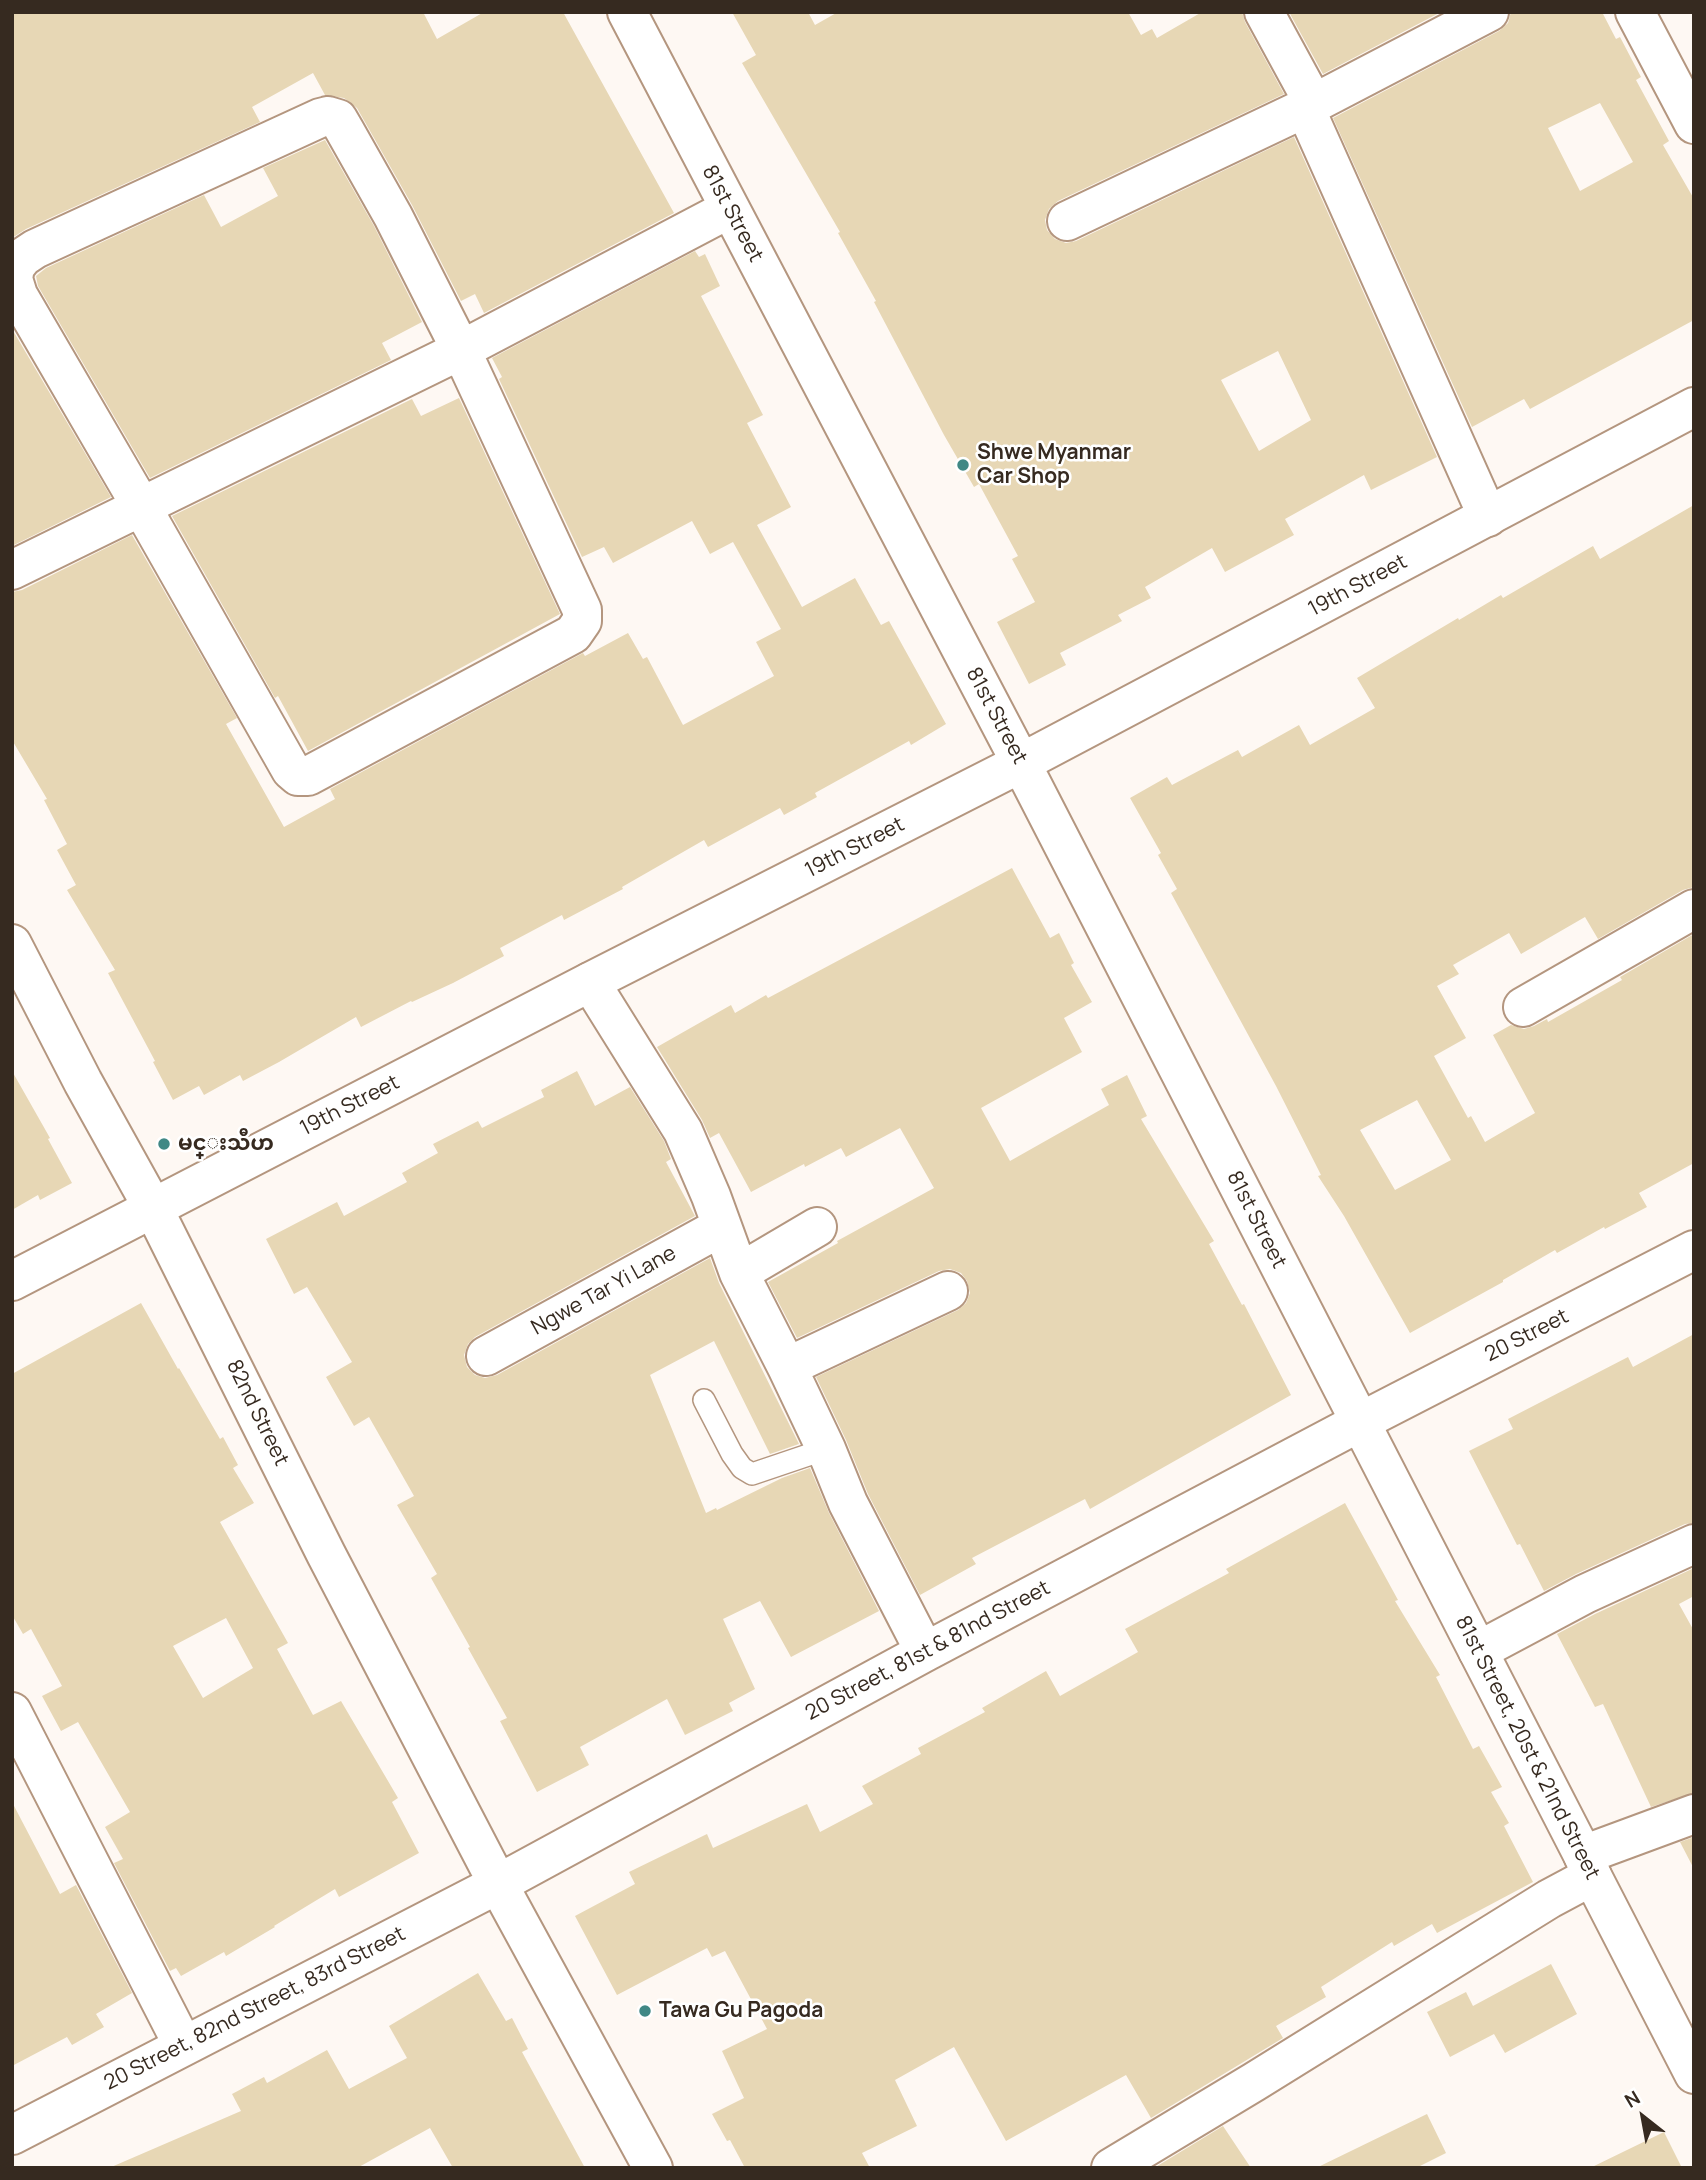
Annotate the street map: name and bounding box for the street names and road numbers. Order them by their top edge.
street label: 81st Street [696,161,768,267]
street label: 19th Street [1304,550,1412,622]
street label: 81st Street [960,663,1032,769]
street label: 19th Street [801,812,909,884]
street label: 19th Street [296,1070,404,1142]
street label: 81st Street [1221,1167,1291,1273]
street label: Ngwe Tar Yi Lane [527,1241,681,1341]
street label: 20 Street [1481,1304,1573,1368]
street label: 82nd Street [220,1356,294,1470]
street label: 20 Street, 81st & 81nd Street [801,1576,1055,1726]
street label: 81st Street, 20st & 21nd Street [1449,1612,1605,1884]
street label: 20 Street, 82nd Street, 83rd Street [100,1922,410,2096]

